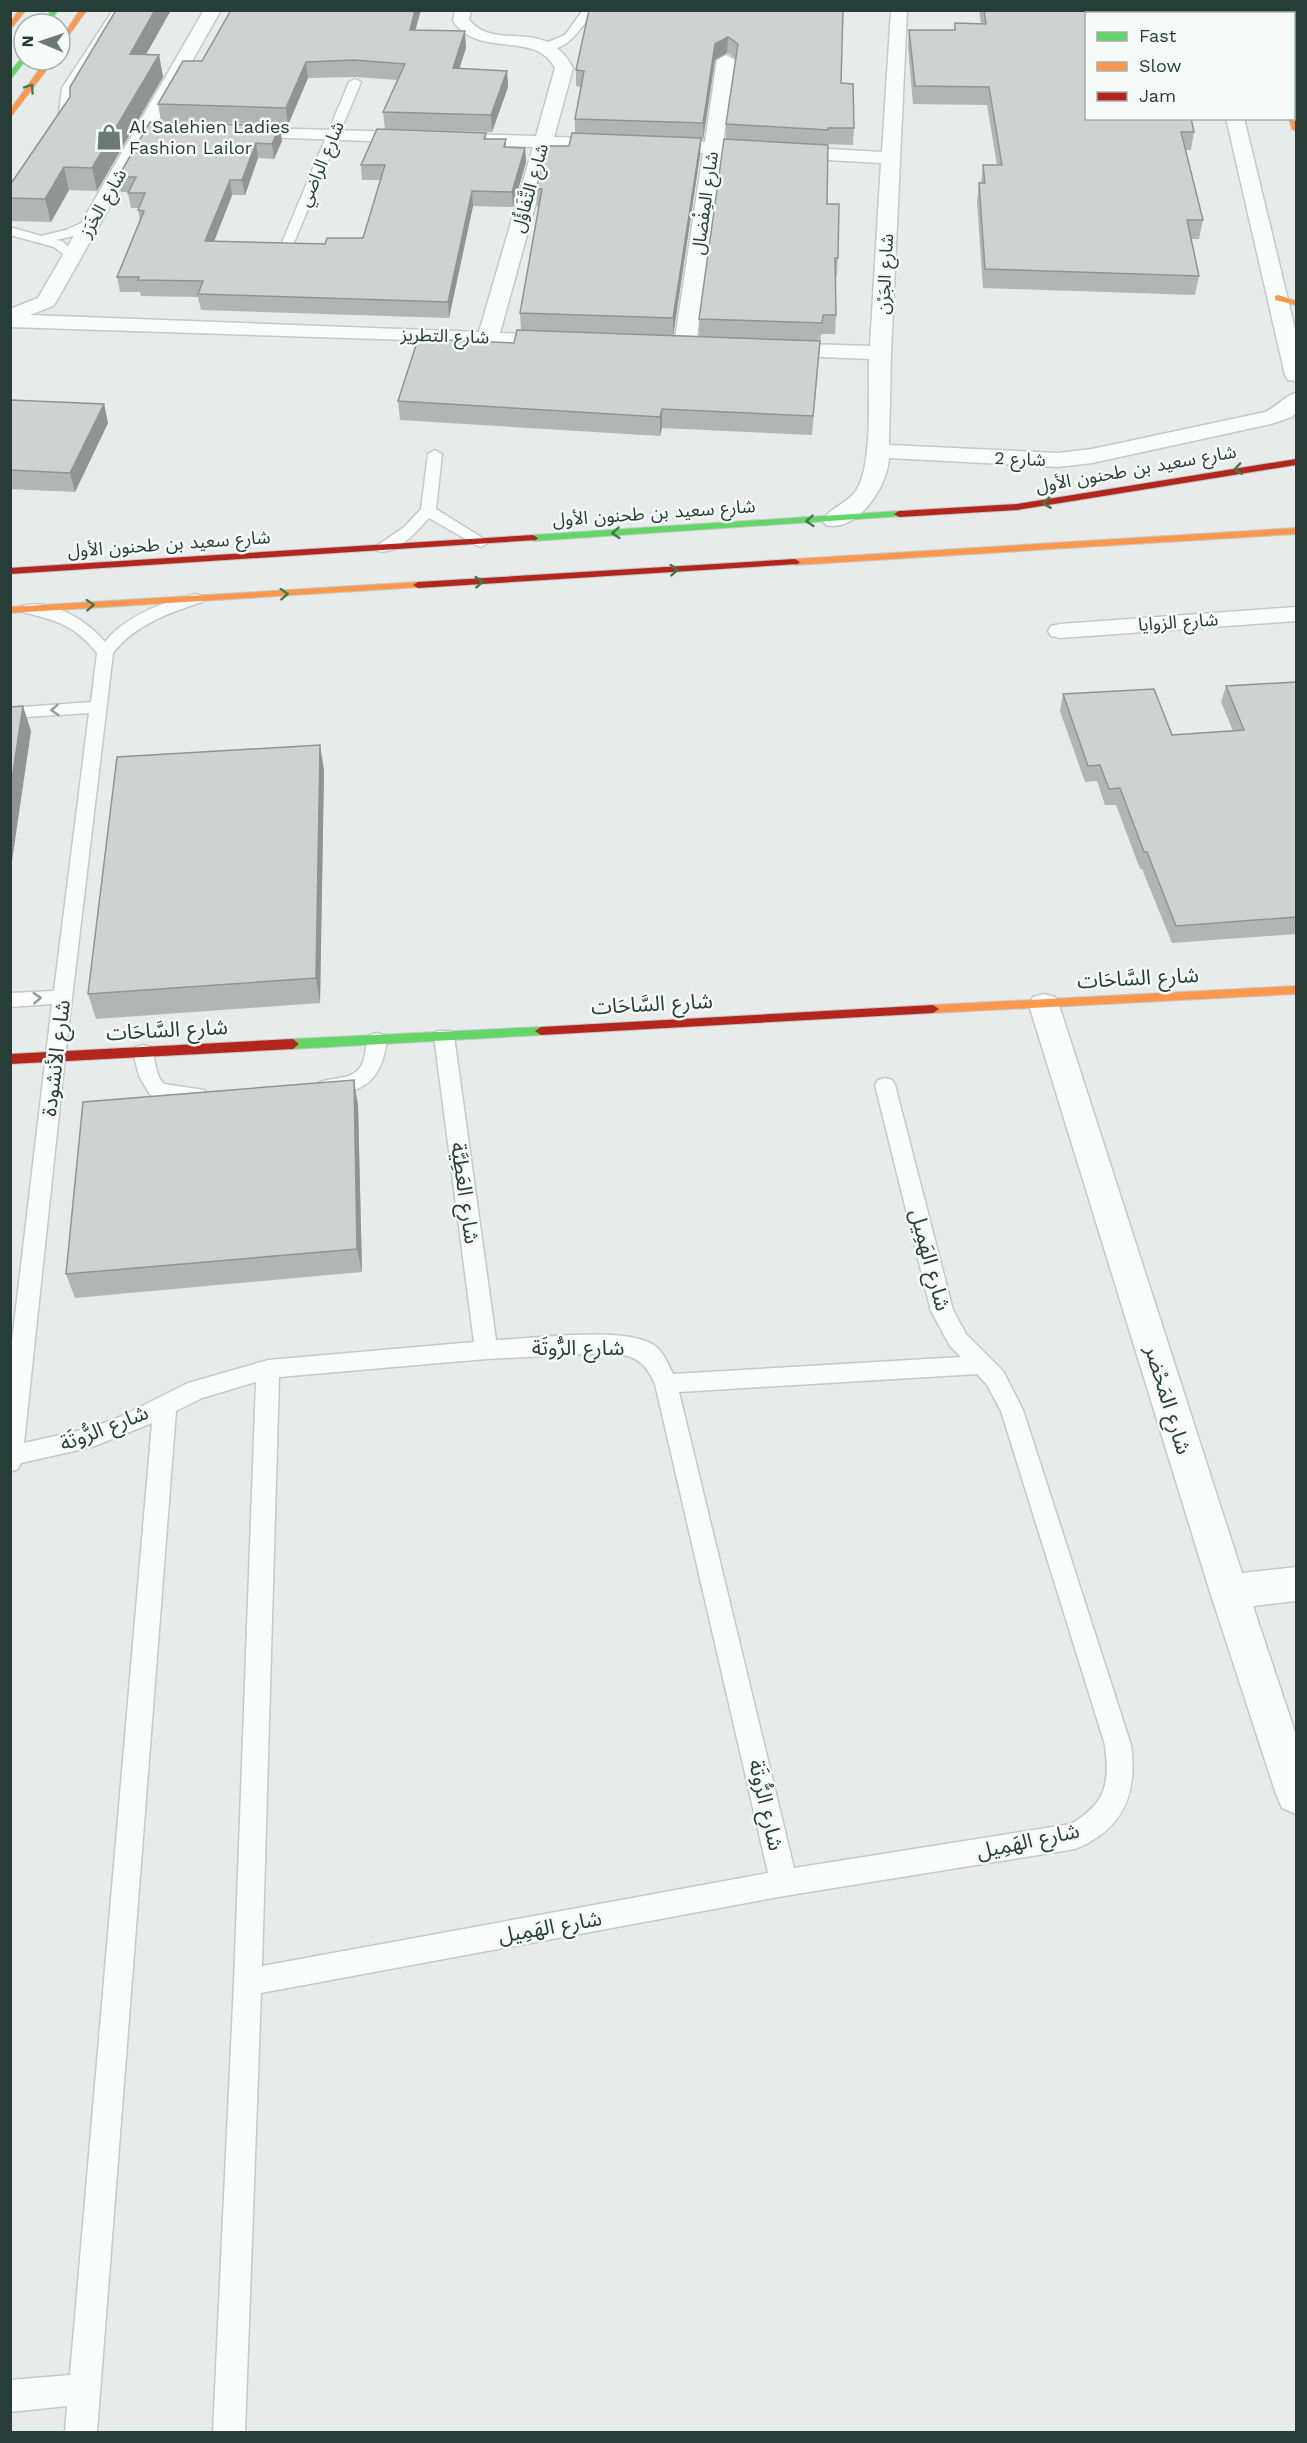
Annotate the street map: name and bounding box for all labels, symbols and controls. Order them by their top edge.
north arrow [12,12,72,72]
legend [1085,12,1295,120]
text: Fast [1139,25,1177,46]
text: N [18,35,37,48]
text: Slow [1139,55,1182,76]
one-way arrow [23,84,34,95]
text: Jam [1139,85,1176,106]
place label: Al Salehien Ladies Fashion Lailor [129,116,290,158]
street label: شارع الراضي [293,118,352,211]
shop icon: Al Salehien Ladies Fashion Lailor [94,122,124,152]
street label: شارع التَّفَاؤُل [506,141,556,236]
street label: شارع المِفْضال [687,150,726,257]
street label: شارع الخَرَز [74,165,134,244]
street label: شارع الجَرْن [872,233,901,315]
street label: شارع التطريز [399,323,490,352]
street label: شارع سعيد بن طحنون الأول [1034,441,1239,500]
street label: شارع 2 [994,447,1046,474]
one-way arrow [1234,462,1243,475]
street label: شارع سعيد بن طحنون الأول [552,495,756,534]
one-way arrow [1042,497,1051,509]
one-way arrow [806,515,815,528]
street label: شارع سعيد بن طحنون الأول [67,526,271,565]
one-way arrow [611,527,620,540]
one-way arrow [669,563,678,576]
one-way arrow [475,575,484,588]
one-way arrow [280,587,289,600]
one-way arrow [85,599,94,612]
street label: شارع الزوايا [1137,608,1219,639]
one-way arrow [50,703,59,716]
street label: شارع السَّاحَات [1076,962,1200,996]
street label: شارع السَّاحَات [590,988,714,1022]
one-way arrow [33,992,42,1005]
street label: شارع الأنشودة [36,998,78,1118]
street label: شارع السَّاحَات [105,1014,229,1048]
street label: شارع العَطِيَّة [443,1140,485,1246]
street label: شارع الهَمِيل [902,1206,956,1314]
street label: شارع الرُّوتَة [532,1335,624,1363]
street label: شارع المَحْضر [1137,1342,1197,1458]
street label: شارع الرُّوتَة [56,1399,153,1459]
street label: شارع الرُّوتَة [741,1757,789,1854]
street label: شارع الهَمِيل [974,1817,1082,1867]
street label: شارع الهَمِيل [496,1905,604,1951]

